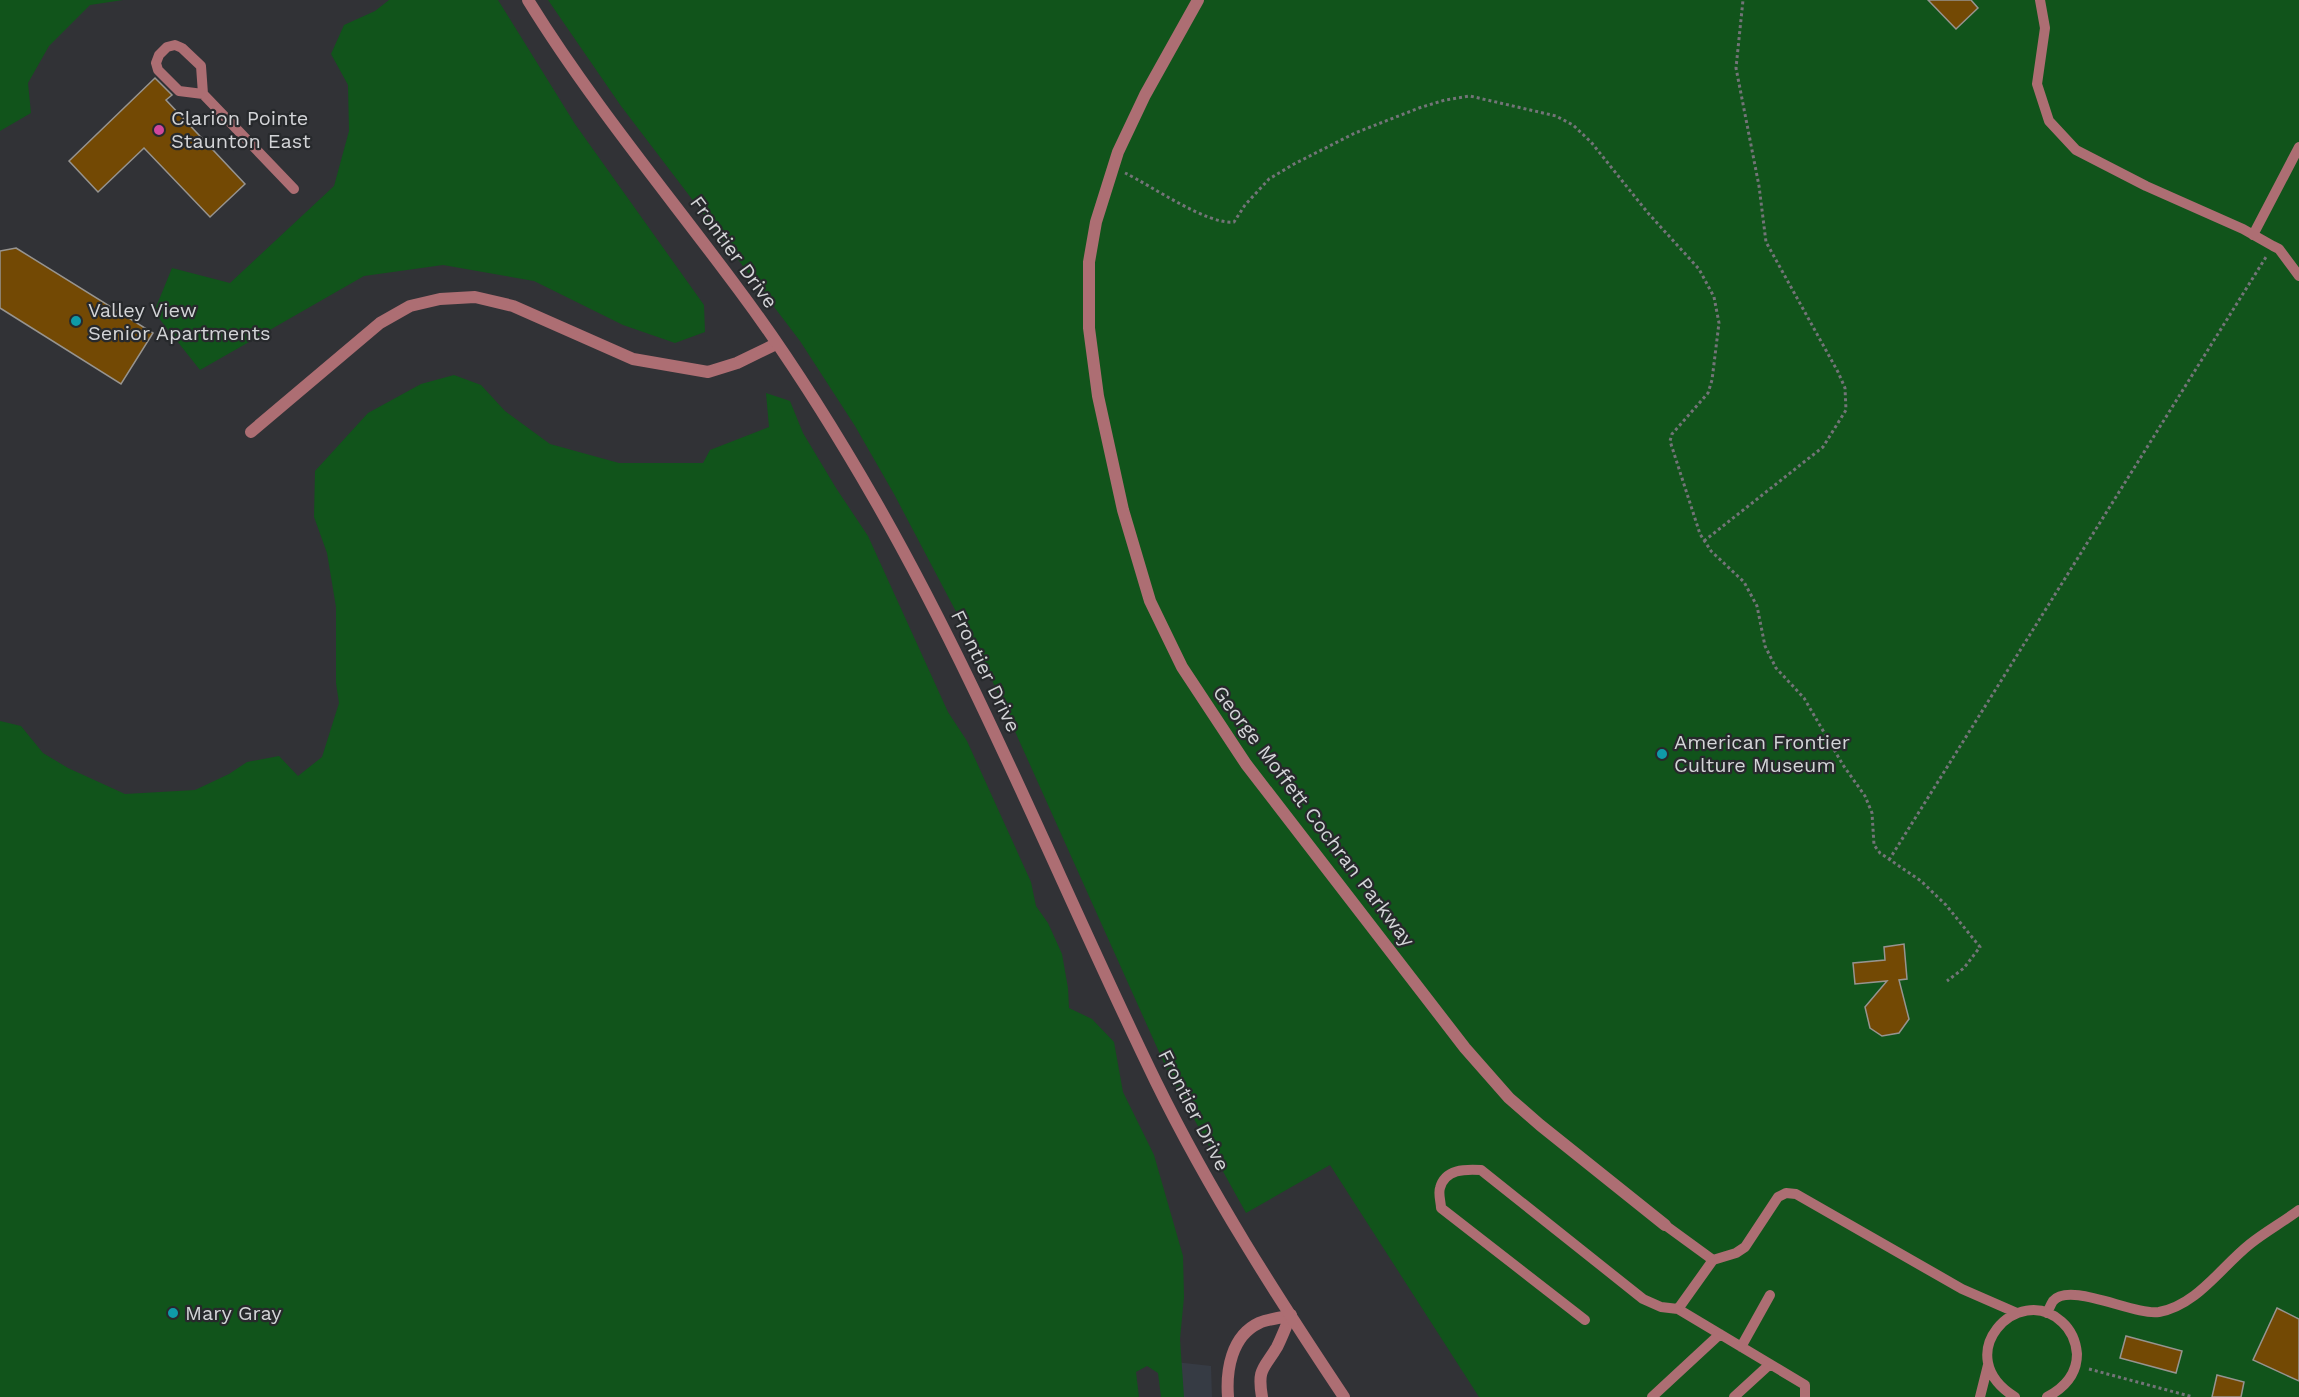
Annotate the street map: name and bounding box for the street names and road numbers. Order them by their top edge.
street label: Frontier Drive [685,191,783,313]
street label: Frontier Drive [946,606,1026,736]
street label: George Moffett Cochran Parkway [1208,681,1420,952]
street label: Frontier Drive [1153,1045,1235,1175]

